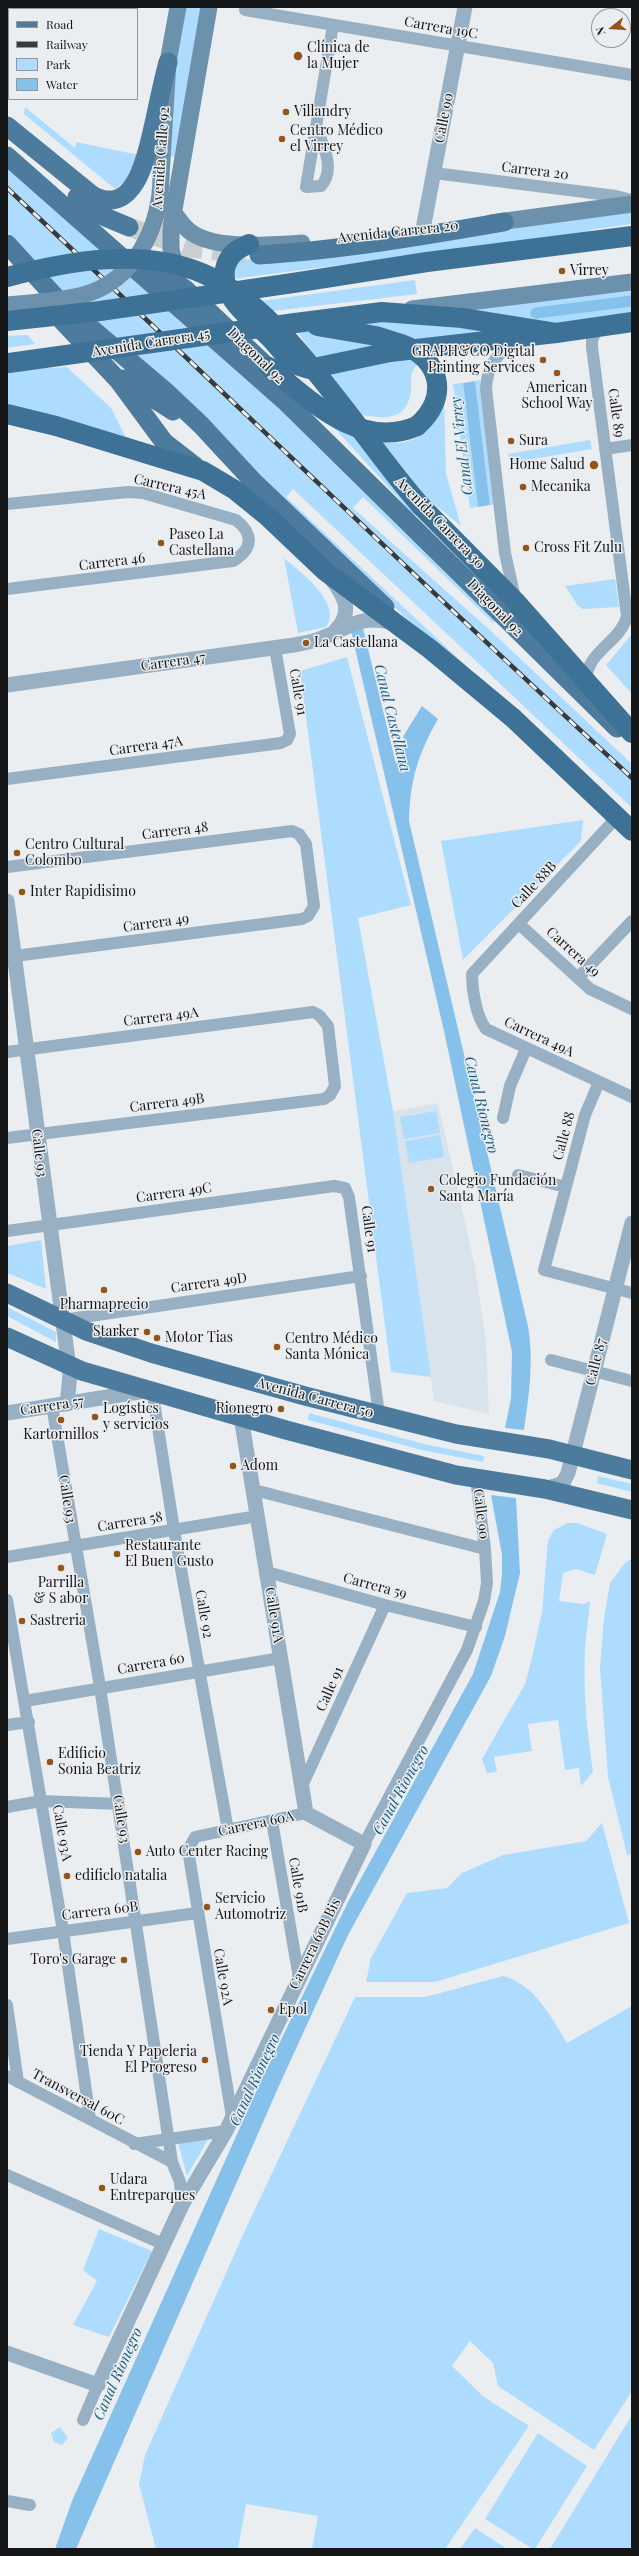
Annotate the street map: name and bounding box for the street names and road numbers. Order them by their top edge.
street label: Carrera 19C [403,13,479,43]
street label: Calle 90 [431,92,457,144]
street label: Avenida Calle 92 [149,106,173,210]
street label: Carrera 20 [500,159,570,183]
street label: Avenida Carrera 20 [337,217,459,247]
street label: Avenida Carrera 45 [91,325,211,361]
street label: Diagonal 92 [224,325,288,387]
street label: Calle 89 [604,387,628,439]
street label: Carrera 45A [132,470,208,504]
street label: Avenida Carrera 30 [392,474,488,572]
street label: Carrera 46 [78,550,146,574]
street label: Diagonal 92 [464,576,526,640]
street label: Carrera 47 [140,649,206,675]
street label: Calle 91 [286,667,310,717]
street label: Carrera 47A [108,733,184,759]
street label: Carrera 48 [141,819,209,843]
street label: Calle 88B [508,858,560,912]
street label: Carrera 49 [122,910,190,936]
street label: Carrera 49 [543,923,603,981]
street label: Carrera 49A [123,1004,199,1030]
street label: Carrera 49A [501,1013,577,1061]
street label: Carrera 49B [129,1090,205,1116]
street label: Calle 88 [549,1110,579,1162]
street label: Calle 93 [28,1128,50,1178]
street label: Carrera 49C [135,1179,213,1207]
street label: Calle 91 [357,1204,381,1254]
street label: Carrera 49D [170,1269,248,1297]
street label: Calle 87 [582,1337,610,1387]
street label: Avenida Carrera 50 [255,1374,375,1422]
street label: Carrera 57 [19,1393,85,1419]
street label: Calle 93 [55,1474,79,1524]
street label: Calle 90 [470,1488,492,1540]
street label: Carrera 58 [96,1509,164,1535]
street label: Carrera 59 [341,1569,409,1603]
street label: Calle 91A [261,1586,287,1644]
street label: Calle 92 [191,1588,217,1640]
street label: Carrera 60 [116,1650,186,1678]
street label: Calle 91 [313,1664,347,1714]
street label: Calle 93 [109,1794,133,1844]
street label: Calle 93A [49,1803,75,1863]
street label: Carrera 60A [217,1808,295,1840]
street label: Calle 91B [285,1856,311,1914]
street label: Carrera 60B Bis [286,1896,344,1992]
street label: Carrera 60B [61,1898,139,1924]
street label: Calle 92A [210,1947,236,2007]
street label: Transversal 60C [29,2066,127,2128]

